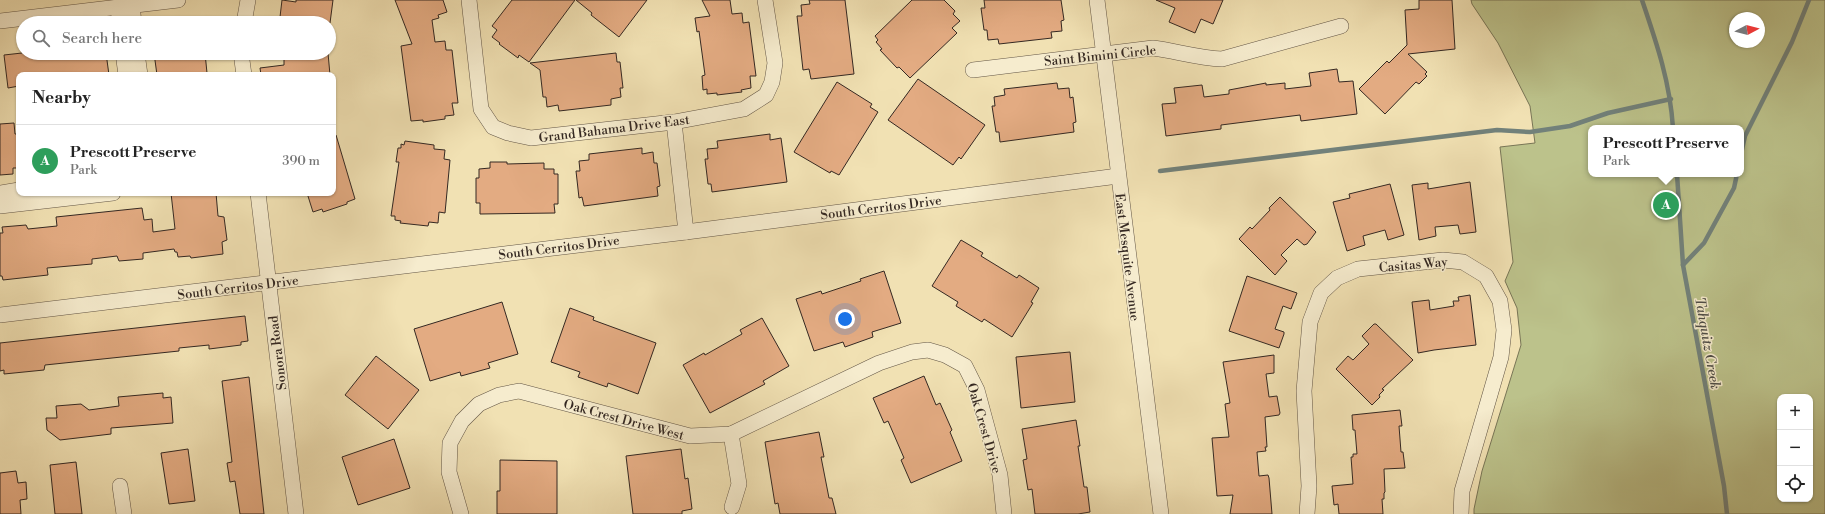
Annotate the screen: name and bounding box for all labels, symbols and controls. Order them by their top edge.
north arrow [1729,12,1765,48]
search box [16,16,336,60]
icon: search [30,27,52,49]
text: Search here [62,29,142,48]
street label: Saint Bimini Circle [1043,42,1157,70]
text: Nearby [32,87,91,109]
street label: Grand Bahama Drive East [538,112,691,146]
popup [1588,125,1744,177]
text: Prescott Preserve [1603,134,1729,153]
text: Prescott Preserve [70,143,196,162]
text: A [40,153,50,169]
text: 390 m [282,153,320,169]
text: Park [1603,153,1630,169]
text: Park [70,162,97,178]
pin: A [1653,190,1679,220]
street label: East Mesquite Avenue [1111,192,1143,322]
street label: South Cerritos Drive [820,193,943,223]
street label: South Cerritos Drive [498,233,621,263]
street label: Casitas Way [1378,254,1449,276]
street label: South Cerritos Drive [177,273,300,303]
water label: Tahquitz Creek [1690,296,1724,391]
your location [835,309,855,329]
street label: Sonora Road [265,314,290,391]
street label: Oak Crest Drive [963,381,1005,476]
map controls [1777,394,1813,502]
button: + [1777,394,1813,430]
street label: Oak Crest Drive West [562,396,686,444]
button: − [1777,430,1813,466]
button: locate [1777,466,1813,502]

